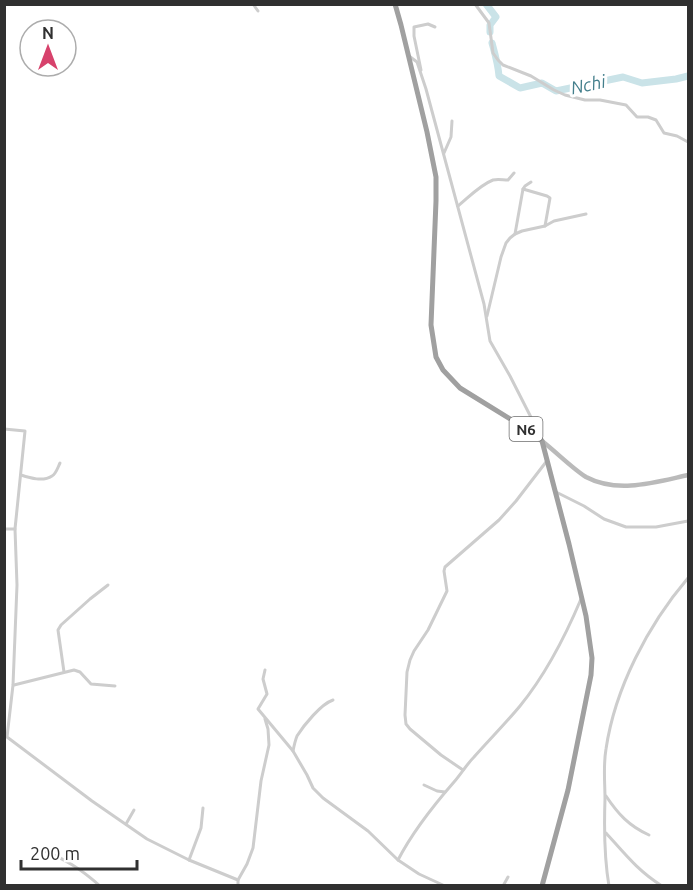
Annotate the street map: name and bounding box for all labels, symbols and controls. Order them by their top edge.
north arrow [18,18,78,78]
text: N [42,24,54,42]
water label: Nchi [569,70,608,97]
road number: N6 [510,417,542,441]
scale bar [21,833,136,871]
text: 200 m [30,843,80,863]

